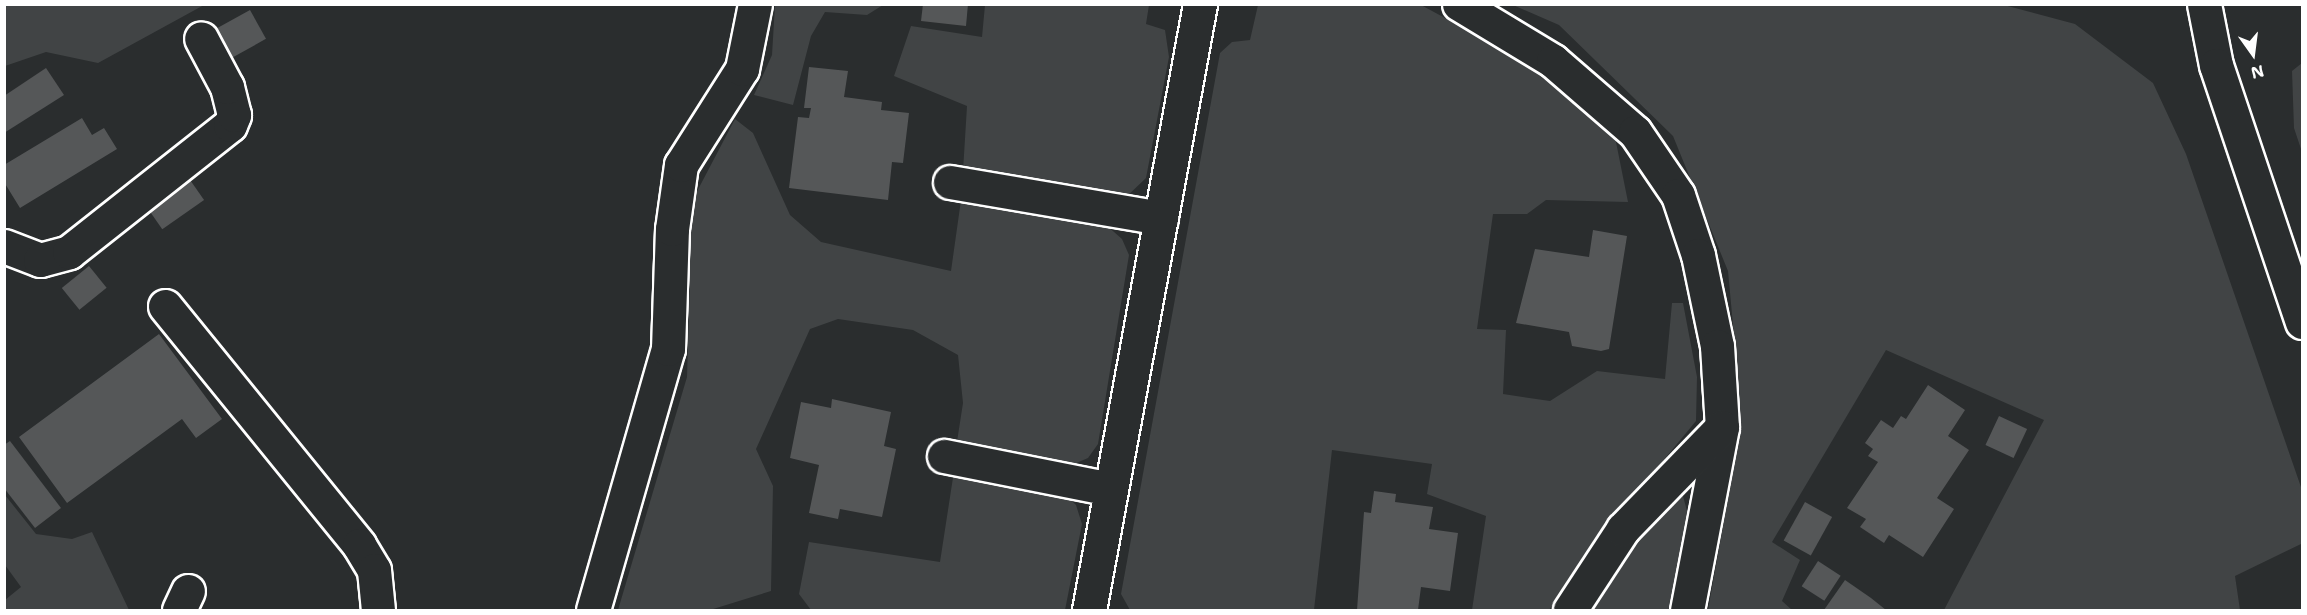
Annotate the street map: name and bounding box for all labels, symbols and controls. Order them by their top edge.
north arrow [2223,24,2283,84]
text: N [2249,60,2266,84]

